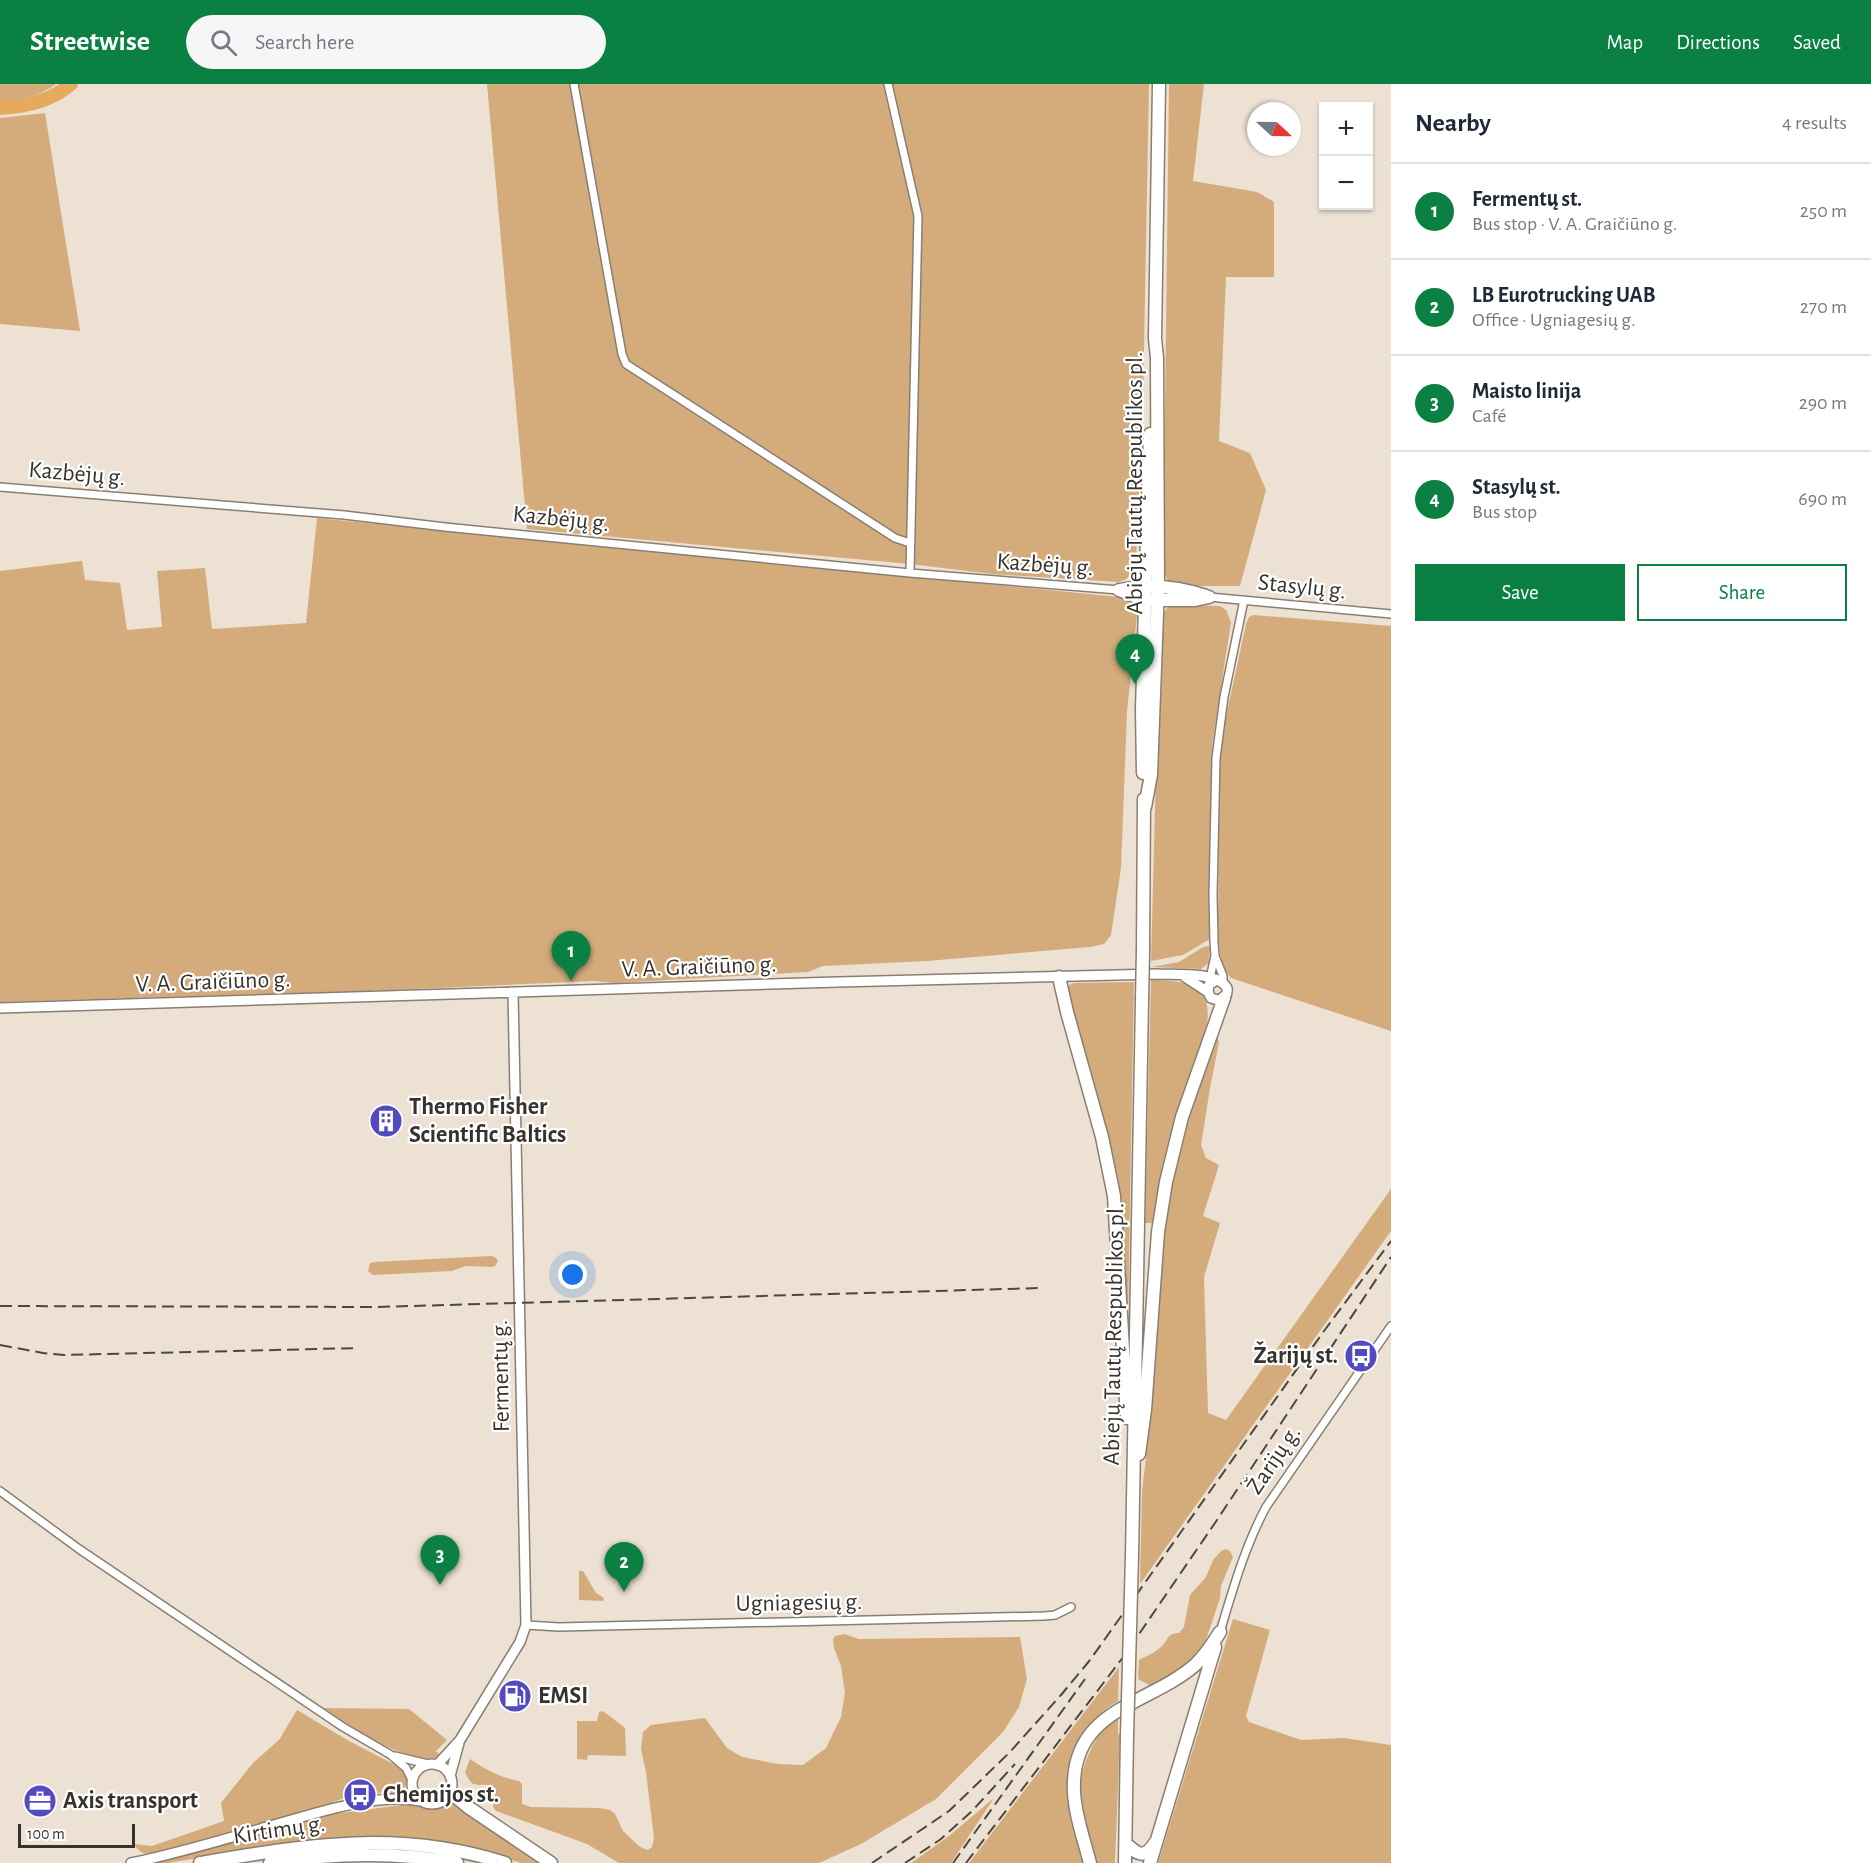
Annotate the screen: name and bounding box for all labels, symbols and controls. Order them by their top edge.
search box [186,15,606,69]
icon: search [207,26,240,59]
text: Streetwise [30,28,150,56]
text: Search here [255,31,354,53]
text: Map [1607,32,1643,53]
text: Directions [1676,32,1760,53]
text: Saved [1793,32,1841,53]
north arrow [1247,102,1301,156]
map controls [1319,102,1373,210]
button: + [1319,102,1373,156]
text: Nearby [1415,110,1491,136]
text: 4 results [1782,113,1847,133]
button: − [1319,156,1373,210]
text: Fermentų st. [1472,188,1582,210]
text: 1 [1431,201,1438,221]
text: 250 m [1800,201,1847,221]
text: Bus stop · V. A. Graičiūno g. [1472,214,1677,234]
text: LB Eurotrucking UAB [1472,284,1655,306]
text: 2 [1430,297,1439,317]
text: 270 m [1800,297,1847,317]
text: Office · Ugniagesių g. [1472,310,1636,330]
street label: Abiejų Tautų Respublikos pl. [1123,352,1147,614]
text: Maisto linija [1472,380,1581,402]
text: 3 [1430,393,1439,413]
text: 290 m [1799,393,1847,413]
text: Café [1472,406,1506,426]
street label: Kazbėjų g. [28,458,126,490]
text: Stasylų st. [1472,476,1560,498]
text: 4 [1429,489,1440,509]
text: 690 m [1798,489,1847,509]
street label: Kazbėjų g. [512,502,610,536]
text: Bus stop [1472,502,1537,522]
street label: Kazbėjų g. [996,550,1094,580]
button: Save [1415,564,1625,621]
button: Share [1637,564,1847,621]
street label: Stasylų g. [1257,570,1347,604]
pin: 4 [1116,634,1154,684]
pin: 1 [552,932,590,981]
street label: V. A. Graičiūno g. [621,952,777,982]
street label: V. A. Graičiūno g. [135,967,291,997]
place label: Thermo Fisher Scientific Baltics [409,1095,566,1147]
building icon: Thermo Fisher Scientific Baltics [368,1103,404,1139]
street label: Abiejų Tautų Respublikos pl. [1100,1202,1128,1466]
your location [558,1260,587,1289]
street label: Fermentų g. [488,1320,514,1432]
bus stop icon: Žarijų st. [1343,1338,1379,1374]
place label: Žarijų st. [1253,1341,1338,1368]
street label: Žarijų g. [1242,1421,1305,1499]
pin: 3 [420,1536,460,1585]
pin: 2 [604,1542,644,1592]
street label: Ugniagesių g. [735,1590,863,1616]
fuel station icon: EMSI [497,1678,533,1714]
place label: EMSI [538,1684,588,1708]
bus stop icon: Chemijos st. [342,1777,378,1813]
office icon: Axis transport [22,1783,58,1819]
place label: Chemijos st. [383,1783,499,1807]
place label: Axis transport [63,1789,198,1813]
street label: Kirtimų g. [231,1812,327,1848]
scale bar [18,1821,135,1848]
text: 100 m [27,1826,65,1842]

